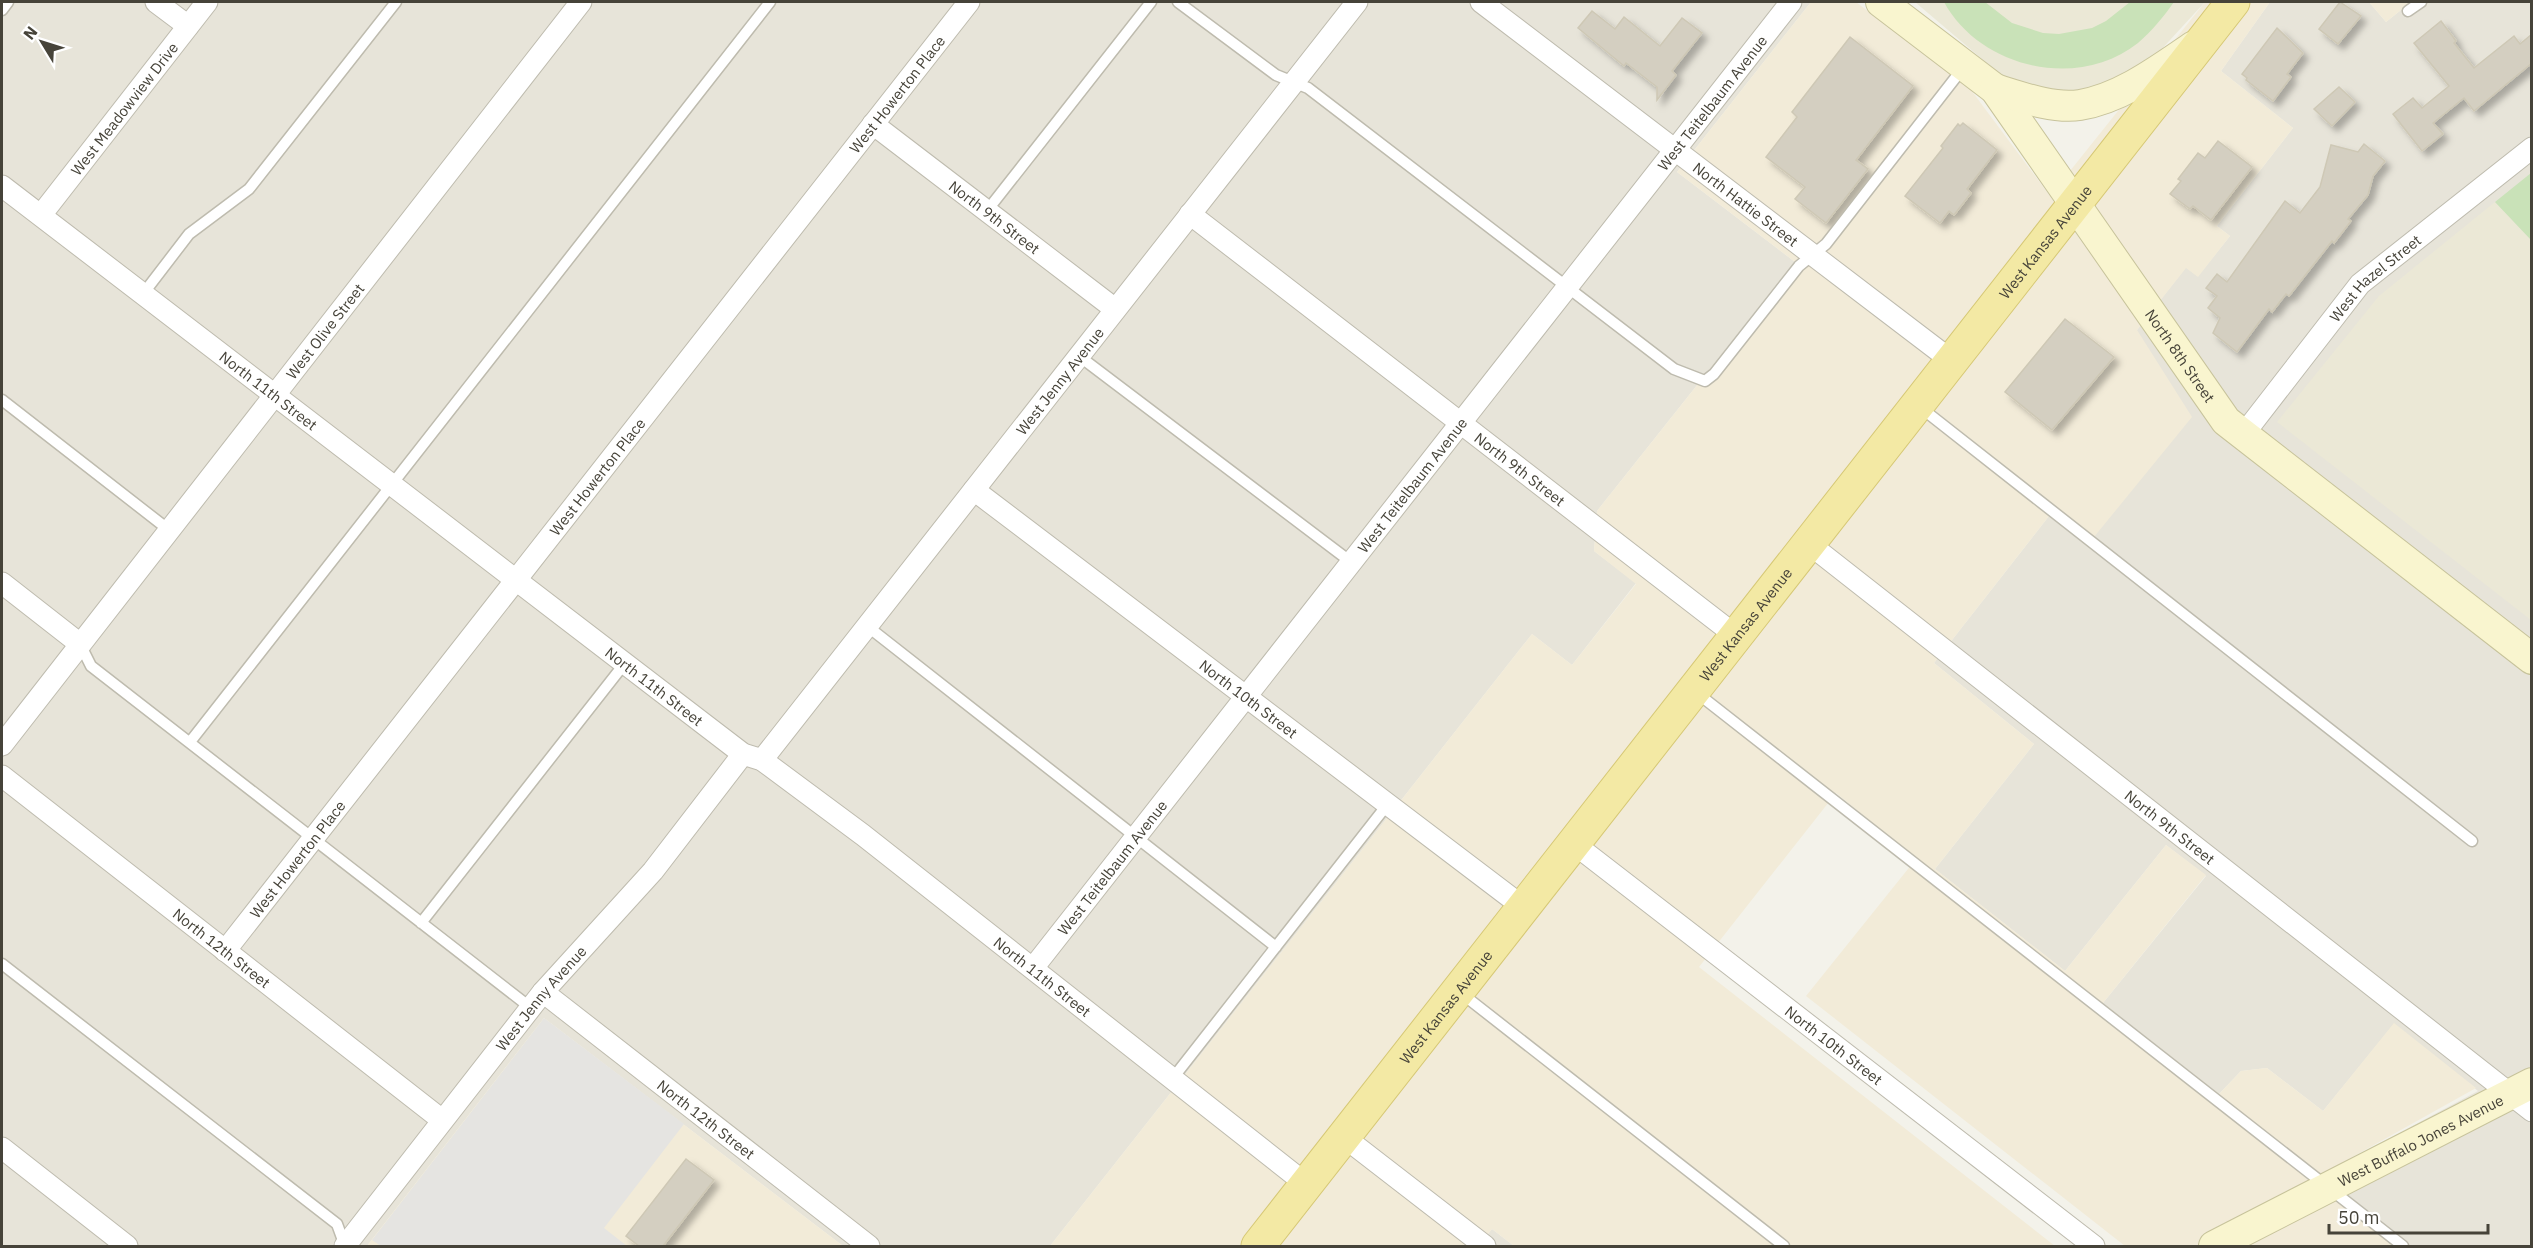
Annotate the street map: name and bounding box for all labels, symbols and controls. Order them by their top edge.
north arrow [12,12,72,72]
text: N [19,22,42,43]
street label: West Howerton Place [845,31,949,157]
street label: West Teitelbaum Avenue [1653,31,1771,174]
street label: West Meadowview Drive [66,38,182,179]
street label: North Hattie Street [1689,158,1802,250]
street label: North 9th Street [945,176,1044,258]
street label: West Kansas Avenue [1995,181,2096,303]
street label: West Hazel Street [2325,230,2425,325]
street label: West Olive Street [282,279,368,383]
street label: North 8th Street [2141,305,2219,406]
street label: West Jenny Avenue [1012,323,1108,438]
street label: North 11th Street [216,347,321,434]
street label: West Howerton Place [545,414,649,539]
street label: West Teitelbaum Avenue [1353,414,1471,556]
street label: North 9th Street [1471,428,1569,510]
street label: West Kansas Avenue [1695,563,1796,685]
street label: North 11th Street [602,642,707,730]
street label: North 10th Street [1196,655,1302,742]
street label: North 9th Street [2121,786,2219,868]
street label: West Howerton Place [245,796,349,922]
street label: West Teitelbaum Avenue [1053,796,1171,939]
street label: North 12th Street [169,904,274,992]
street label: North 11th Street [990,932,1095,1021]
street label: West Jenny Avenue [491,941,590,1054]
street label: West Kansas Avenue [1395,946,1496,1068]
street label: North 10th Street [1781,1001,1887,1089]
street label: North 12th Street [654,1075,759,1163]
street label: West Buffalo Jones Avenue [2335,1090,2506,1190]
scale bar [2329,1197,2488,1235]
text: 50 m [2338,1206,2380,1229]

